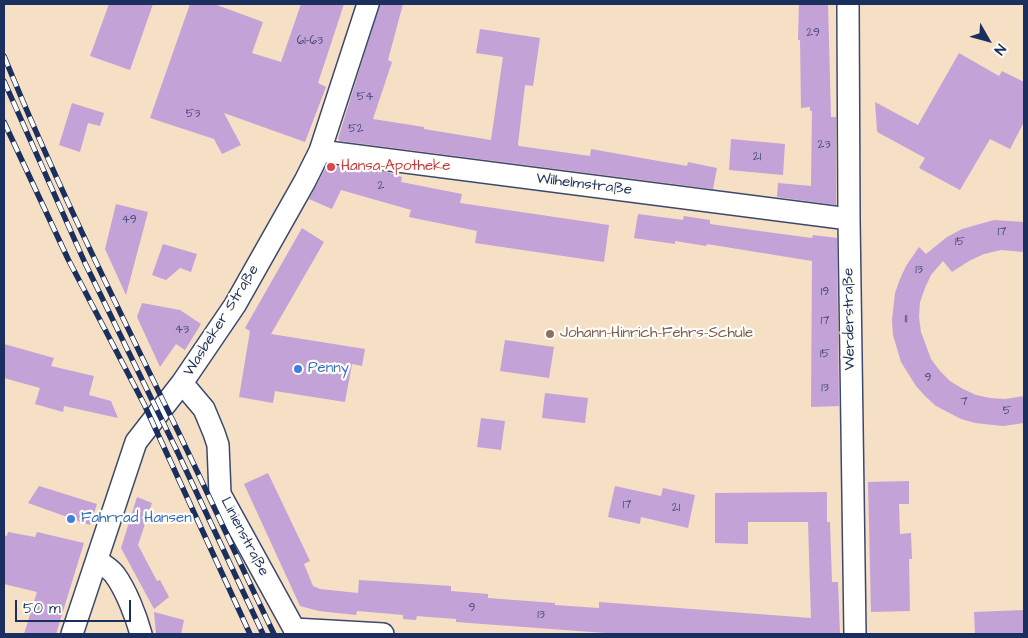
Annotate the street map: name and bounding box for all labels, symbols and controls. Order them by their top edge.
north arrow [963,15,1013,65]
house number: 29 [806,26,820,40]
house number: 61-63 [297,34,323,48]
text: N [989,40,1010,59]
house number: 54 [357,90,373,104]
house number: 53 [186,107,200,121]
house number: 52 [348,122,364,136]
house number: 23 [818,138,830,152]
house number: 21 [753,150,761,164]
place label: Hansa-Apotheke [341,158,450,176]
marker: Hansa-Apotheke [325,161,337,173]
street label: Wilhelmstraße [535,170,633,200]
house number: 2 [378,179,384,193]
house number: 49 [122,213,136,227]
house number: 17 [998,225,1006,239]
house number: 15 [955,235,965,249]
street label: Wasbeker Straße [181,262,263,380]
house number: 13 [915,263,923,277]
street label: Werderstraße [840,267,860,371]
house number: 19 [821,285,829,299]
house number: 11 [904,312,908,326]
house number: 17 [821,314,829,328]
house number: 43 [175,323,189,337]
place label: Johann-Hinrich-Fehrs-Schule [560,325,753,343]
marker: Johann-Hinrich-Fehrs-Schule [544,328,556,340]
house number: 15 [820,347,830,361]
place label: Penny [308,360,349,378]
marker: Penny [292,363,304,375]
house number: 9 [925,371,931,385]
house number: 13 [821,381,829,395]
house number: 7 [960,395,968,409]
house number: 5 [1003,404,1011,418]
street label: Linienstraße [216,495,272,579]
house number: 17 [623,498,631,512]
house number: 21 [672,501,680,515]
place label: Fahrrad Hansen [81,510,192,528]
marker: Fahrrad Hansen [65,513,77,525]
scale bar [18,590,134,622]
text: 50 m [23,598,61,619]
house number: 9 [469,601,475,615]
house number: 13 [537,608,545,622]

